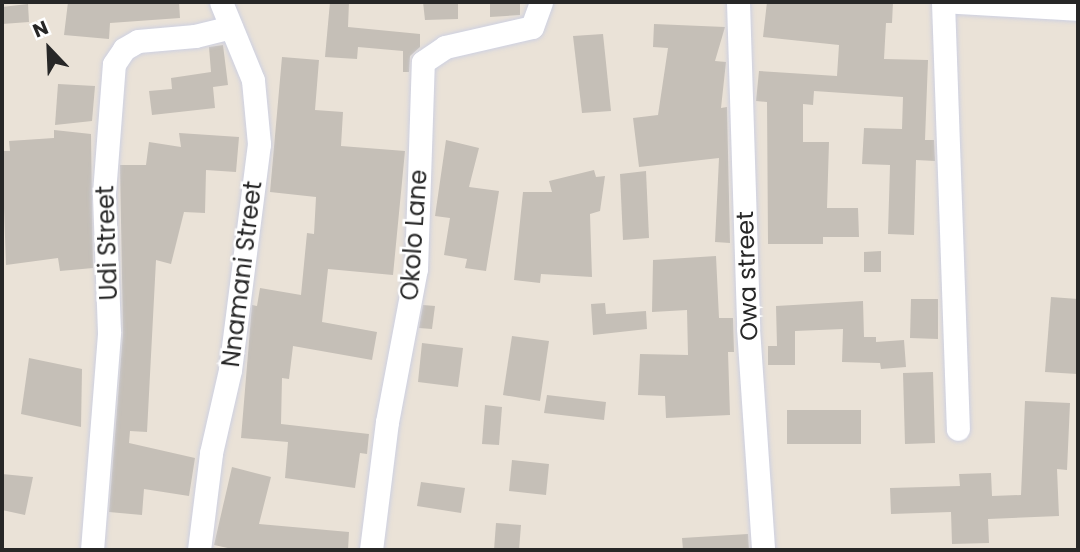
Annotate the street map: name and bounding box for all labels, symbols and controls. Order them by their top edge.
north arrow [14,14,84,84]
text: N [29,14,52,44]
street label: Okolo Lane [395,169,433,301]
street label: Nnamani Street [216,179,268,369]
street label: Udi Street [91,185,123,301]
street label: Owa street [730,211,764,341]

